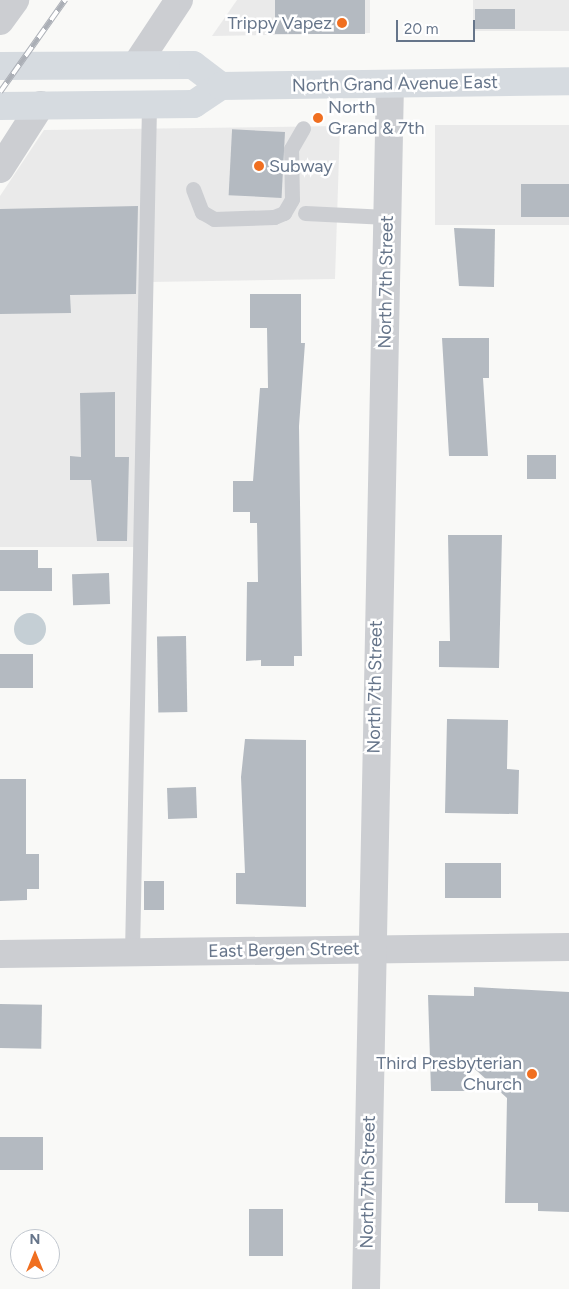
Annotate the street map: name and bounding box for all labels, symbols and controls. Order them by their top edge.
scale bar [399,10,478,42]
place label: Trippy Vapez [227,12,332,34]
marker: Trippy Vapez [336,17,348,29]
text: 20 m [404,20,438,38]
street label: North Grand Avenue East [292,71,498,97]
place label: North Grand & 7th [328,97,425,140]
marker: North Grand & 7th [312,112,324,124]
place label: Subway [269,155,333,177]
marker: Subway [253,160,265,172]
street label: North 7th Street [374,215,398,349]
street label: North 7th Street [363,620,387,754]
street label: East Bergen Street [208,938,360,962]
place label: Third Presbyterian Church [376,1053,522,1096]
marker: Third Presbyterian Church [526,1068,538,1080]
street label: North 7th Street [356,1115,380,1249]
north arrow [10,1229,60,1279]
text: N [30,1231,40,1248]

